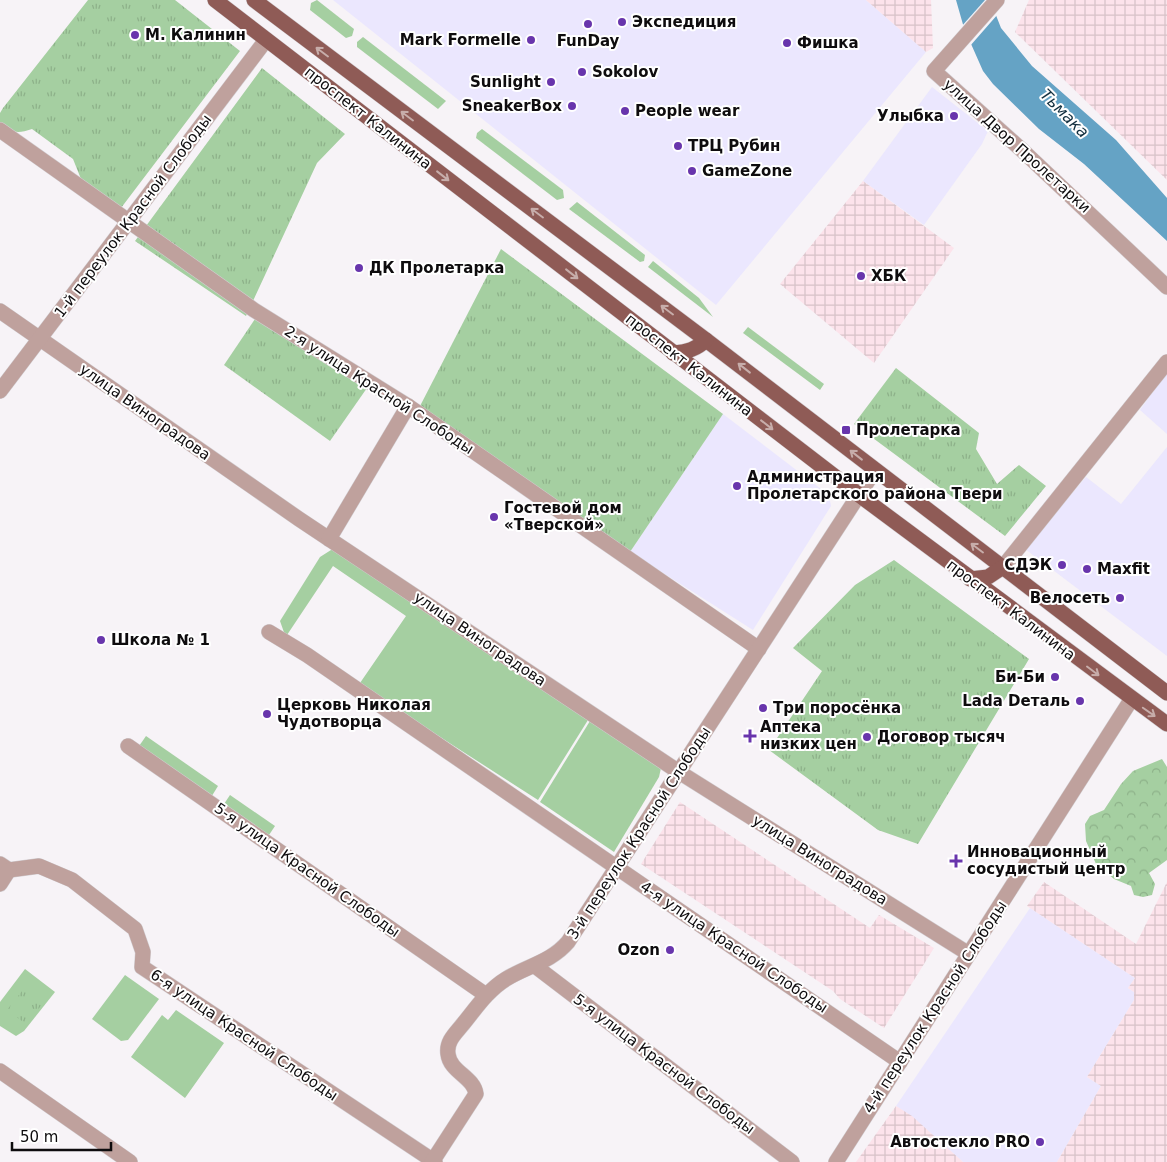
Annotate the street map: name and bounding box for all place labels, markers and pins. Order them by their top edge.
place label: Экспедиция [632,13,737,31]
marker: Экспедиция [616,16,628,28]
marker: FunDay [582,18,594,30]
place label: М. Калинин [145,26,246,44]
marker: М. Калинин [129,29,141,41]
place label: Mark Formelle [400,31,521,49]
place label: FunDay [557,32,620,50]
marker: Mark Formelle [525,34,537,46]
place label: Фишка [797,34,859,52]
marker: Фишка [781,37,793,49]
place label: Sokolov [592,63,658,81]
marker: Sokolov [576,66,588,78]
place label: Sunlight [470,73,541,91]
marker: Sunlight [545,76,557,88]
place label: SneakerBox [462,97,562,115]
marker: SneakerBox [566,100,578,112]
place label: People wear [635,102,740,120]
marker: People wear [619,105,631,117]
place label: Улыбка [877,107,944,125]
marker: Улыбка [948,110,960,122]
place label: ТРЦ Рубин [688,137,780,155]
marker: ТРЦ Рубин [672,140,684,152]
place label: GameZone [702,162,792,180]
marker: GameZone [686,165,698,177]
place label: ДК Пролетарка [369,259,504,277]
marker: ДК Пролетарка [353,262,365,274]
place label: ХБК [871,267,907,285]
marker: ХБК [855,270,867,282]
place label: Пролетарка [856,421,961,439]
marker: Пролетарка [840,424,852,436]
place label: Администрация Пролетарского района Твери [747,468,1003,503]
marker: Администрация Пролетарского района Твери [731,480,743,492]
place label: Гостевой дом «Тверской» [504,499,622,534]
marker: Гостевой дом «Тверской» [488,511,500,523]
place label: СДЭК [1004,556,1053,574]
marker: СДЭК [1056,559,1068,571]
place label: Maxfit [1097,560,1150,578]
marker: Maxfit [1081,563,1093,575]
place label: Велосеть [1030,589,1110,607]
marker: Велосеть [1114,592,1126,604]
place label: Школа № 1 [111,631,210,649]
marker: Школа № 1 [95,634,107,646]
place label: Би-Би [995,668,1045,686]
marker: Би-Би [1049,671,1061,683]
place label: Lada Dеталь [962,692,1070,710]
marker: Lada Dеталь [1074,695,1086,707]
place label: Церковь Николая Чудотворца [277,696,431,731]
place label: Три поросёнка [773,699,901,717]
marker: Три поросёнка [757,702,769,714]
marker: Церковь Николая Чудотворца [261,708,273,720]
place label: Аптека низких цен [760,718,857,753]
place label: Договор тысяч [877,728,1006,746]
marker: Аптека низких цен [744,730,756,742]
marker: Договор тысяч [861,731,873,743]
place label: Инновационный сосудистый центр [967,843,1126,878]
marker: Инновационный сосудистый центр [949,854,963,868]
place label: Ozon [618,941,660,959]
marker: Ozon [664,944,676,956]
place label: Автостекло PRO [890,1133,1030,1151]
marker: Автостекло PRO [1034,1136,1046,1148]

